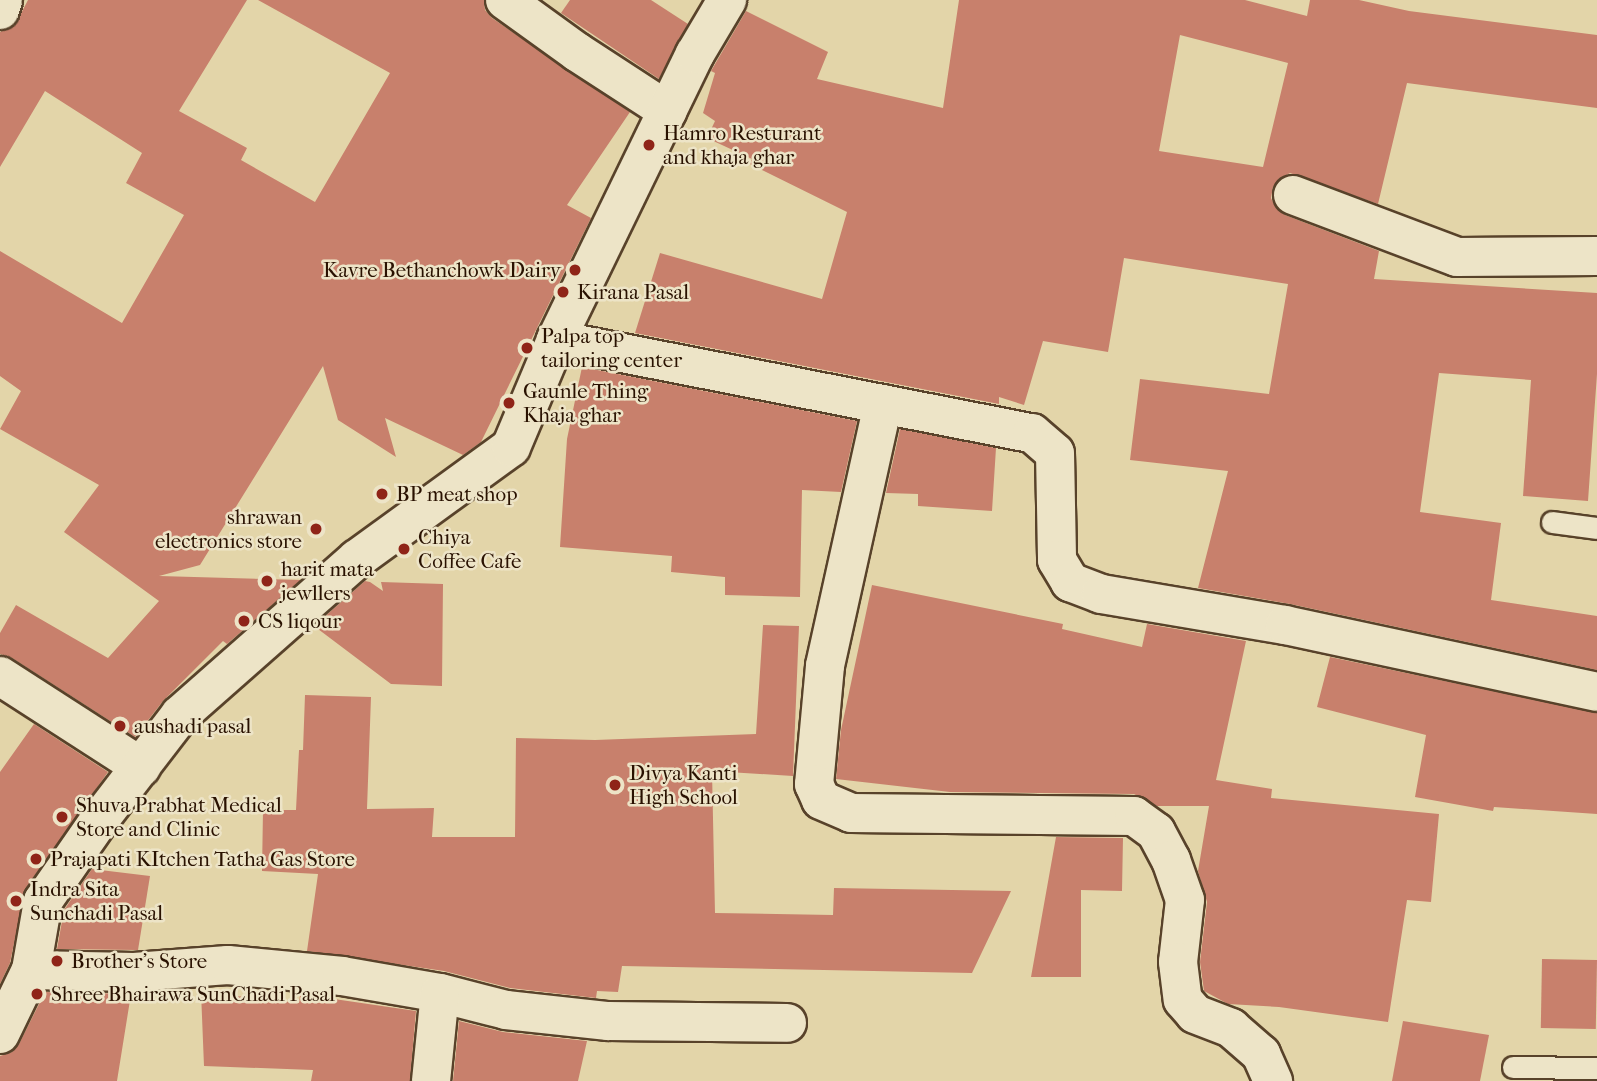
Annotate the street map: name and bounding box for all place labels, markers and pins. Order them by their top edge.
place label: Hamro Resturant and khaja ghar [663,120,821,170]
marker: Hamro Resturant and khaja ghar [641,137,657,153]
place label: Kavre Bethanchowk Dairy [323,257,561,283]
marker: Kavre Bethanchowk Dairy [567,262,583,278]
place label: Kirana Pasal [577,279,689,305]
marker: Kirana Pasal [555,284,571,300]
place label: Palpa top tailoring center [541,323,682,373]
marker: Palpa top tailoring center [519,340,535,356]
place label: Gaunle Thing Khaja ghar [523,378,648,428]
marker: Gaunle Thing Khaja ghar [501,395,517,411]
place label: BP meat shop [396,481,518,507]
marker: BP meat shop [374,486,390,502]
place label: shrawan electronics store [155,504,302,554]
marker: shrawan electronics store [308,521,324,537]
place label: Chiya Coffee Cafe [418,524,521,574]
marker: Chiya Coffee Cafe [396,541,412,557]
place label: harit mata jewllers [281,556,374,606]
marker: harit mata jewllers [259,573,275,589]
place label: CS liqour [258,608,341,634]
marker: CS liqour [236,613,252,629]
place label: aushadi pasal [134,713,251,739]
marker: aushadi pasal [112,718,128,734]
place label: Divya Kanti High School [629,760,738,810]
marker: Divya Kanti High School [607,777,623,793]
place label: Shuva Prabhat Medical Store and Clinic [76,792,282,842]
marker: Shuva Prabhat Medical Store and Clinic [54,809,70,825]
place label: Prajapati KItchen Tatha Gas Store [50,846,355,872]
marker: Prajapati KItchen Tatha Gas Store [28,851,44,867]
place label: Indra Sita Sunchadi Pasal [30,876,163,926]
marker: Indra Sita Sunchadi Pasal [8,893,24,909]
place label: Brother's Store [71,948,207,974]
marker: Brother's Store [49,953,65,969]
place label: Shree Bhairawa SunChadi Pasal [51,981,335,1007]
marker: Shree Bhairawa SunChadi Pasal [29,986,45,1002]

